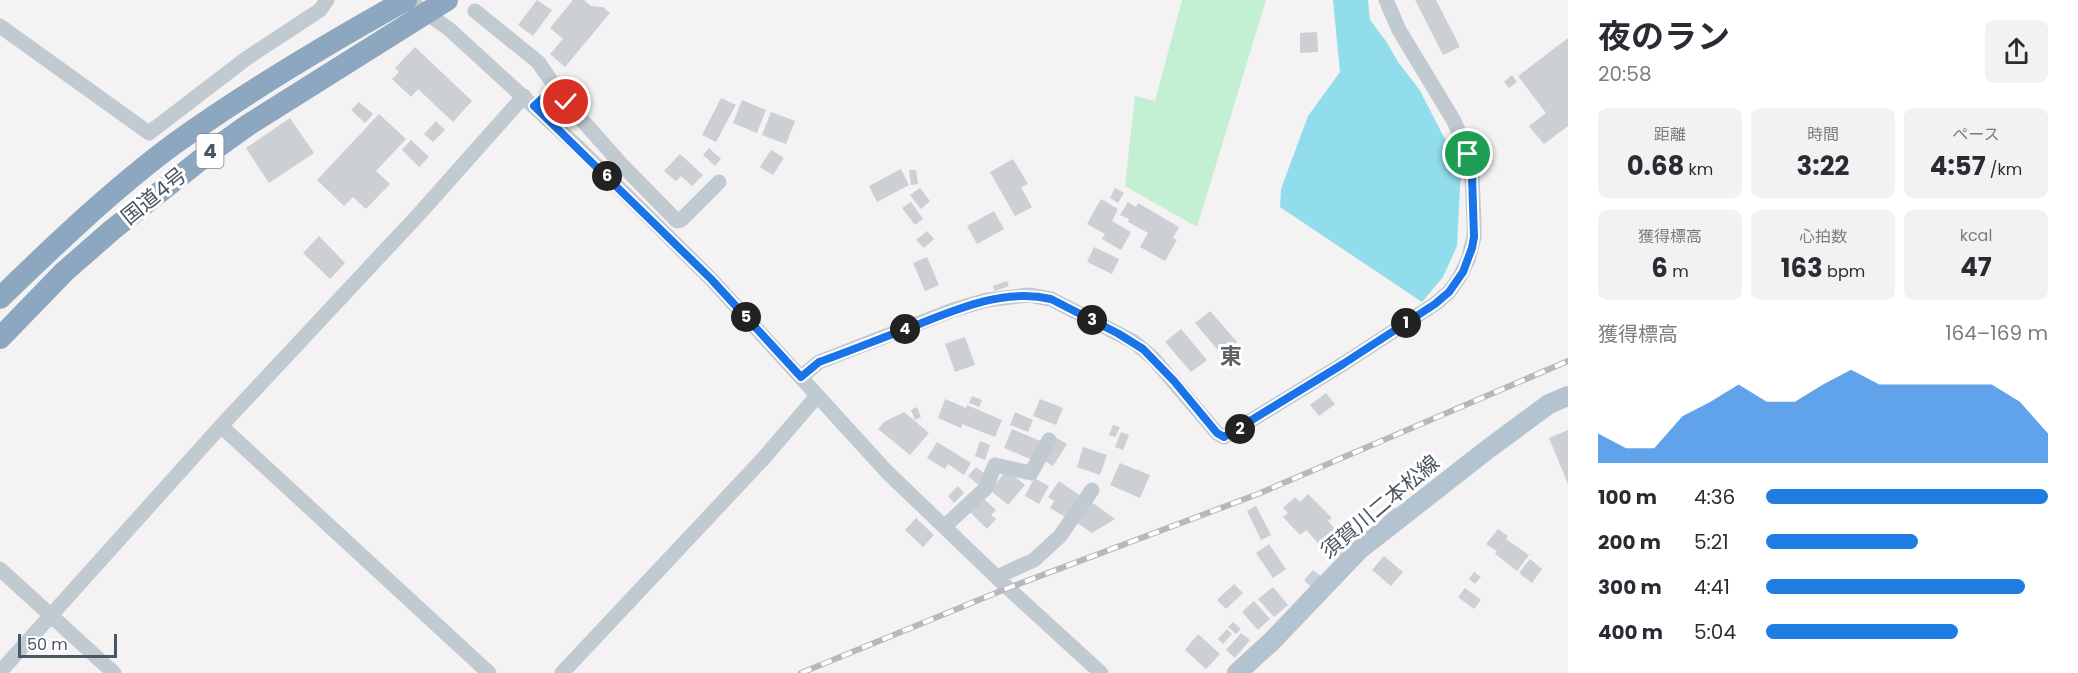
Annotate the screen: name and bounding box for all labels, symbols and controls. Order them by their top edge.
text: 夜のラン [1598,13,1730,60]
button: share [1985,20,2048,83]
text: 20:58 [1598,60,1652,88]
pin [540,76,591,127]
icon: check [549,85,582,118]
text: 距離 [1654,123,1686,146]
text: 時間 [1807,123,1839,146]
text: ペース [1952,123,2000,146]
pin [1442,128,1493,179]
road number: 4 [196,134,224,168]
icon: arrive [1451,137,1484,170]
text: 0.68 [1627,148,1684,184]
text: 3:22 [1797,148,1849,184]
text: 4:57 [1930,148,1986,184]
text: km [1684,158,1713,181]
text: /km [1986,158,2022,181]
street label: 国道4号 [115,160,192,231]
pin: 6 [592,161,622,191]
text: 6 [602,164,612,187]
text: kcal [1960,224,1992,247]
text: 獲得標高 [1638,225,1702,248]
text: 心拍数 [1799,225,1847,248]
text: 47 [1960,249,1992,285]
text: 6 [1651,250,1668,286]
text: 163 [1781,250,1823,286]
text: m [1668,260,1689,283]
text: bpm [1823,260,1865,283]
pin: 5 [731,302,761,332]
text: 5 [741,305,751,328]
pin: 3 [1077,305,1107,335]
text: 3 [1087,308,1097,331]
pin: 1 [1391,308,1421,338]
text: 1 [1403,311,1409,334]
pin: 4 [890,314,920,344]
text: 4 [900,317,910,340]
text: 164–169 m [1945,319,2048,347]
text: 獲得標高 [1598,320,1678,348]
district label: 東 [1220,341,1242,372]
pin: 2 [1225,414,1255,444]
text: 2 [1235,417,1245,440]
street label: 須賀川二本松線 [1314,448,1445,565]
text: 100 m [1598,483,1657,511]
text: 4:36 [1694,483,1735,511]
text: 200 m [1598,528,1661,556]
text: 5:21 [1694,528,1729,556]
text: 300 m [1598,573,1662,601]
text: 4:41 [1694,573,1730,601]
text: 400 m [1598,618,1663,646]
text: 5:04 [1694,618,1736,646]
scale bar [18,631,117,658]
text: 50 m [27,633,68,656]

